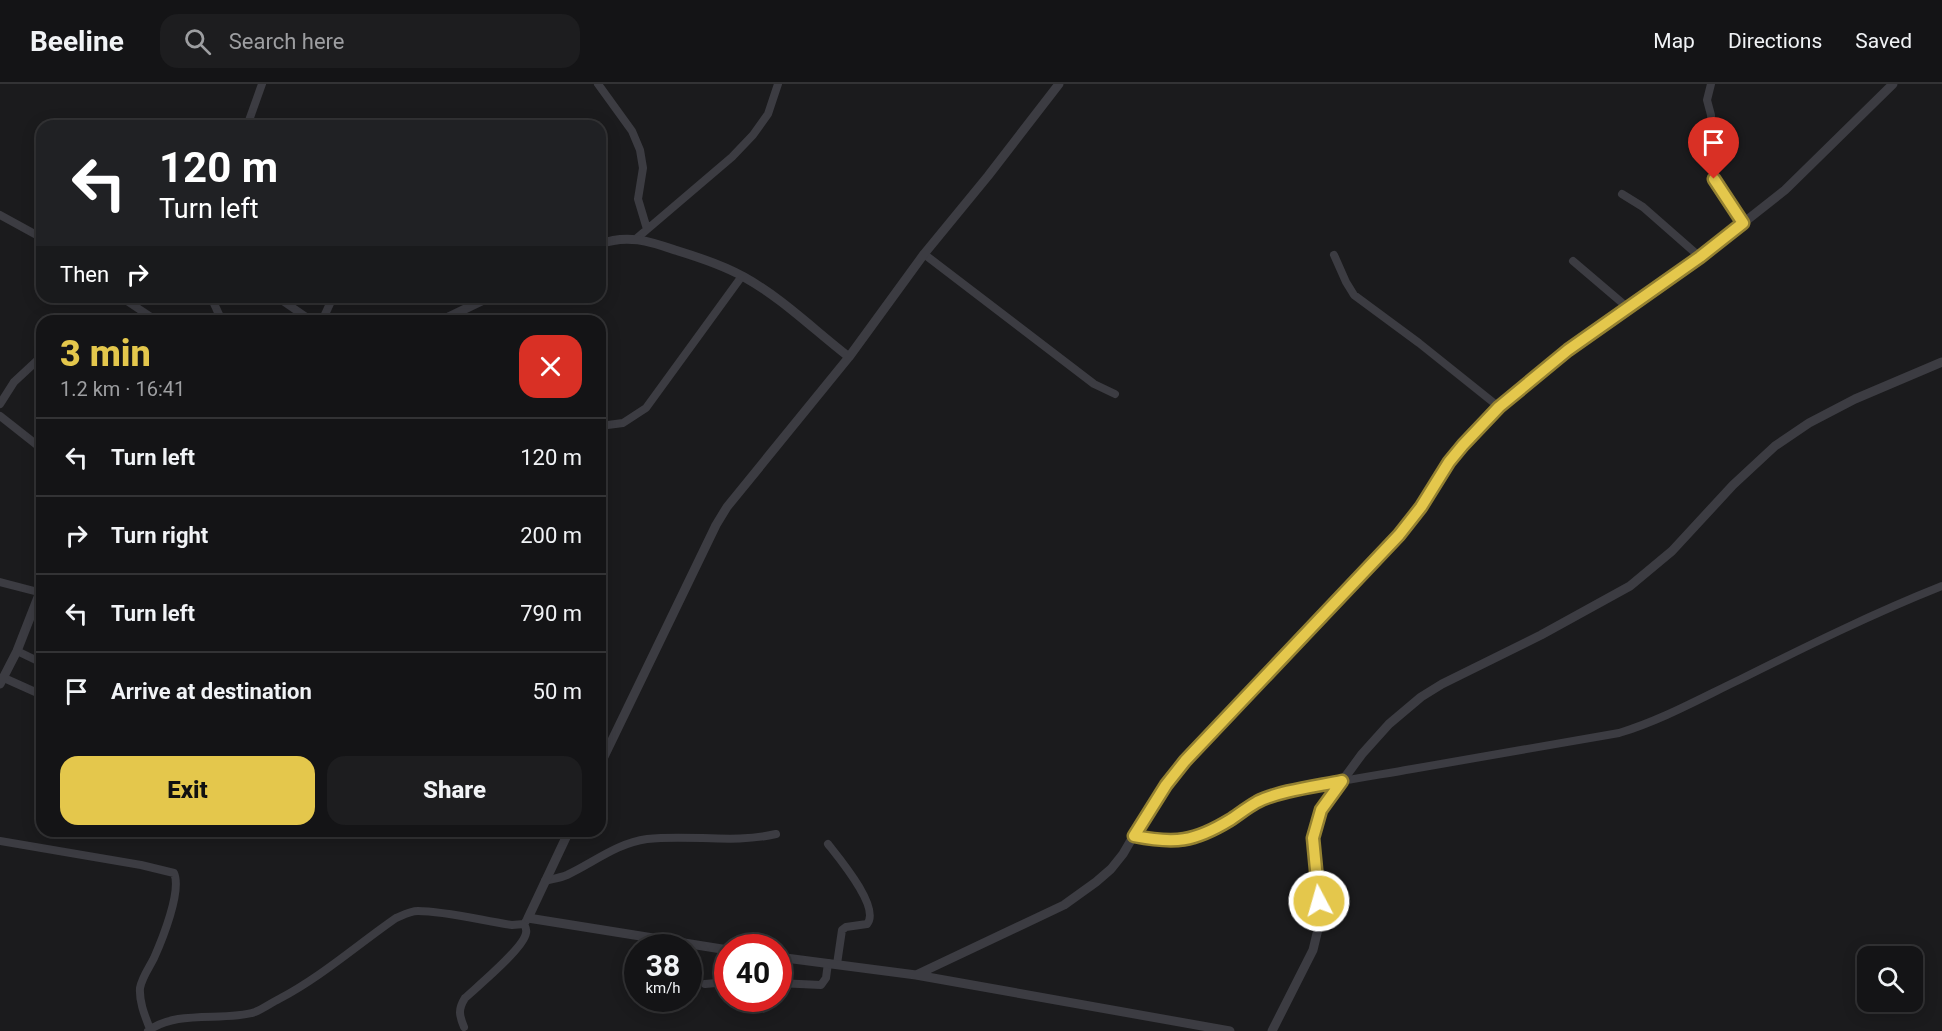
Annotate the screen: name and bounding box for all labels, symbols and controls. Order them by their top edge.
search box [160,14,580,68]
text: Beeline [30,25,124,58]
icon: search [181,25,214,58]
text: Search here [229,29,345,54]
text: Map [1653,29,1695,53]
text: Directions [1728,29,1822,53]
text: Saved [1855,29,1912,53]
pin [1688,117,1739,179]
icon: arrive [1697,126,1730,159]
text: 120 m [159,143,278,192]
icon: left [60,144,138,222]
text: Turn left [159,193,259,225]
icon: right [121,258,154,291]
text: Then [60,262,109,287]
text: 3 min [60,333,151,375]
button: close [519,335,582,398]
text: 1.2 km · 16:41 [60,377,185,401]
icon: left [60,441,93,474]
text: Turn left [111,445,195,470]
text: 120 m [520,445,582,470]
icon: right [60,519,93,552]
text: Turn right [111,523,208,548]
text: 200 m [520,523,582,548]
icon: left [60,597,93,630]
text: Turn left [111,601,195,626]
text: 790 m [520,601,582,626]
icon: arrive [60,675,93,708]
text: Arrive at destination [111,679,312,704]
text: 50 m [533,679,582,704]
button: Exit [60,756,315,825]
button: Share [327,756,582,825]
position arrow [1287,869,1351,933]
speed limit sign: 40 [714,934,792,1012]
map controls [1857,946,1923,1012]
button: search [1857,946,1923,1012]
text: 38 [646,948,680,983]
text: km/h [645,979,681,997]

